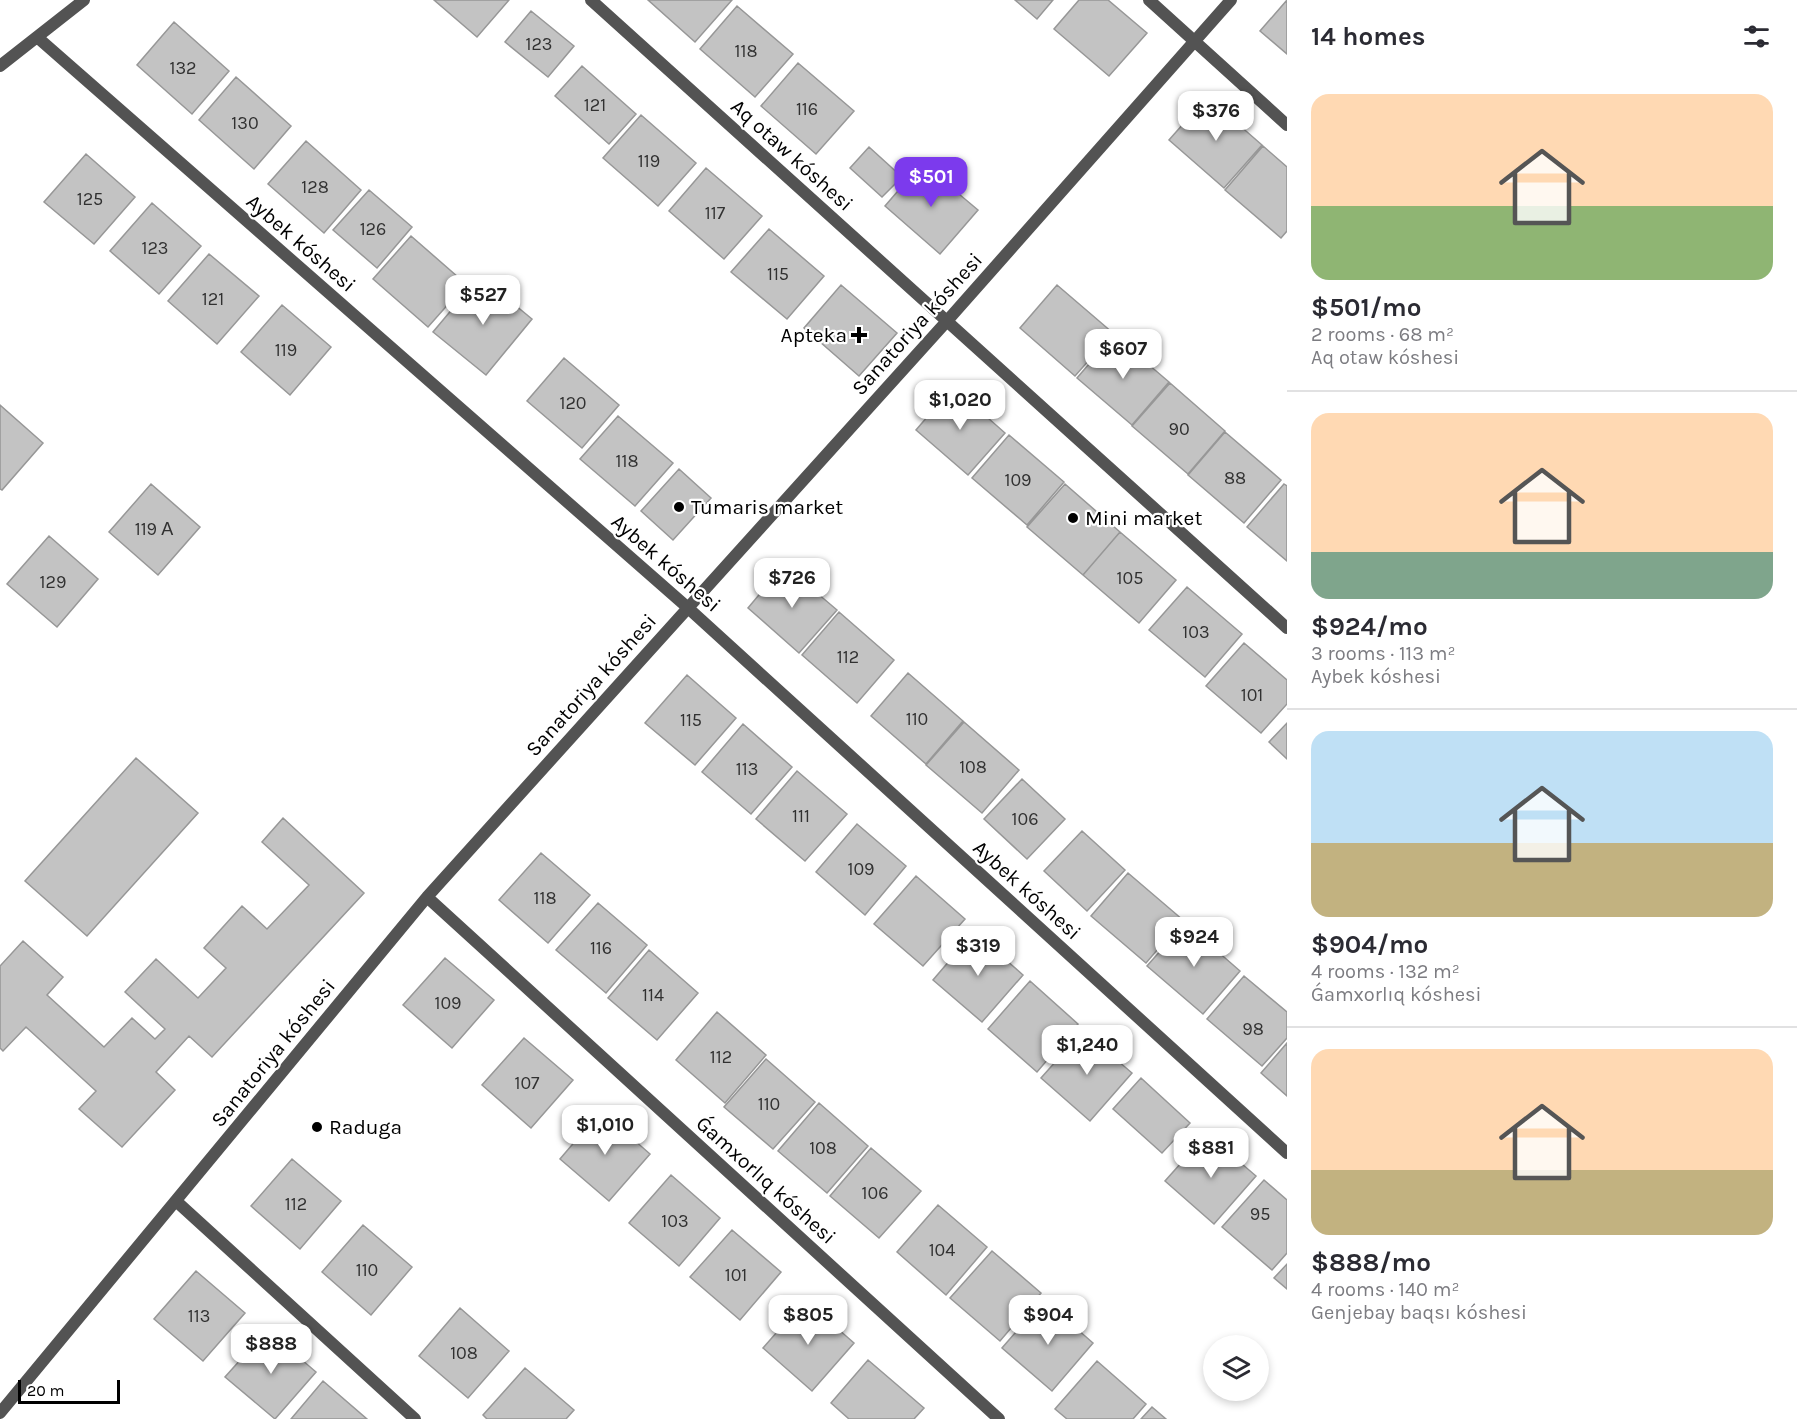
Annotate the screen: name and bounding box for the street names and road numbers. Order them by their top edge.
street label: Aq otaw kóshesi [726,94,858,216]
street label: Aybek kóshesi [242,189,360,297]
street label: Sanatoriya kóshesi [847,248,987,400]
street label: Aybek kóshesi [607,509,725,617]
street label: Sanatoriya kóshesi [521,609,661,761]
street label: Aybek kóshesi [968,835,1086,945]
street label: Sanatoriya kóshesi [206,974,340,1132]
street label: Ǵamxorlıq kóshesi [691,1111,841,1249]

